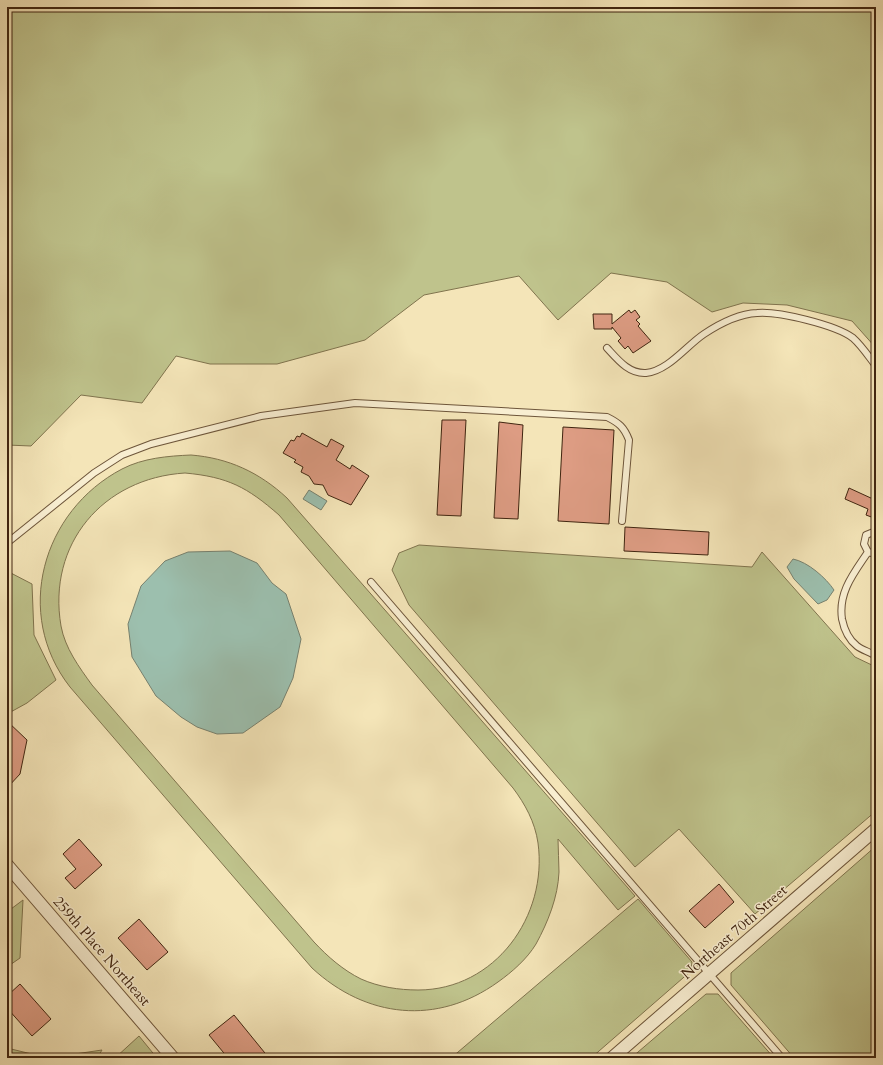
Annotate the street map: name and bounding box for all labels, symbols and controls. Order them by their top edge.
street label: Northeast 70th Street [677,880,792,984]
street label: 259th Place Northeast [49,892,155,1010]

